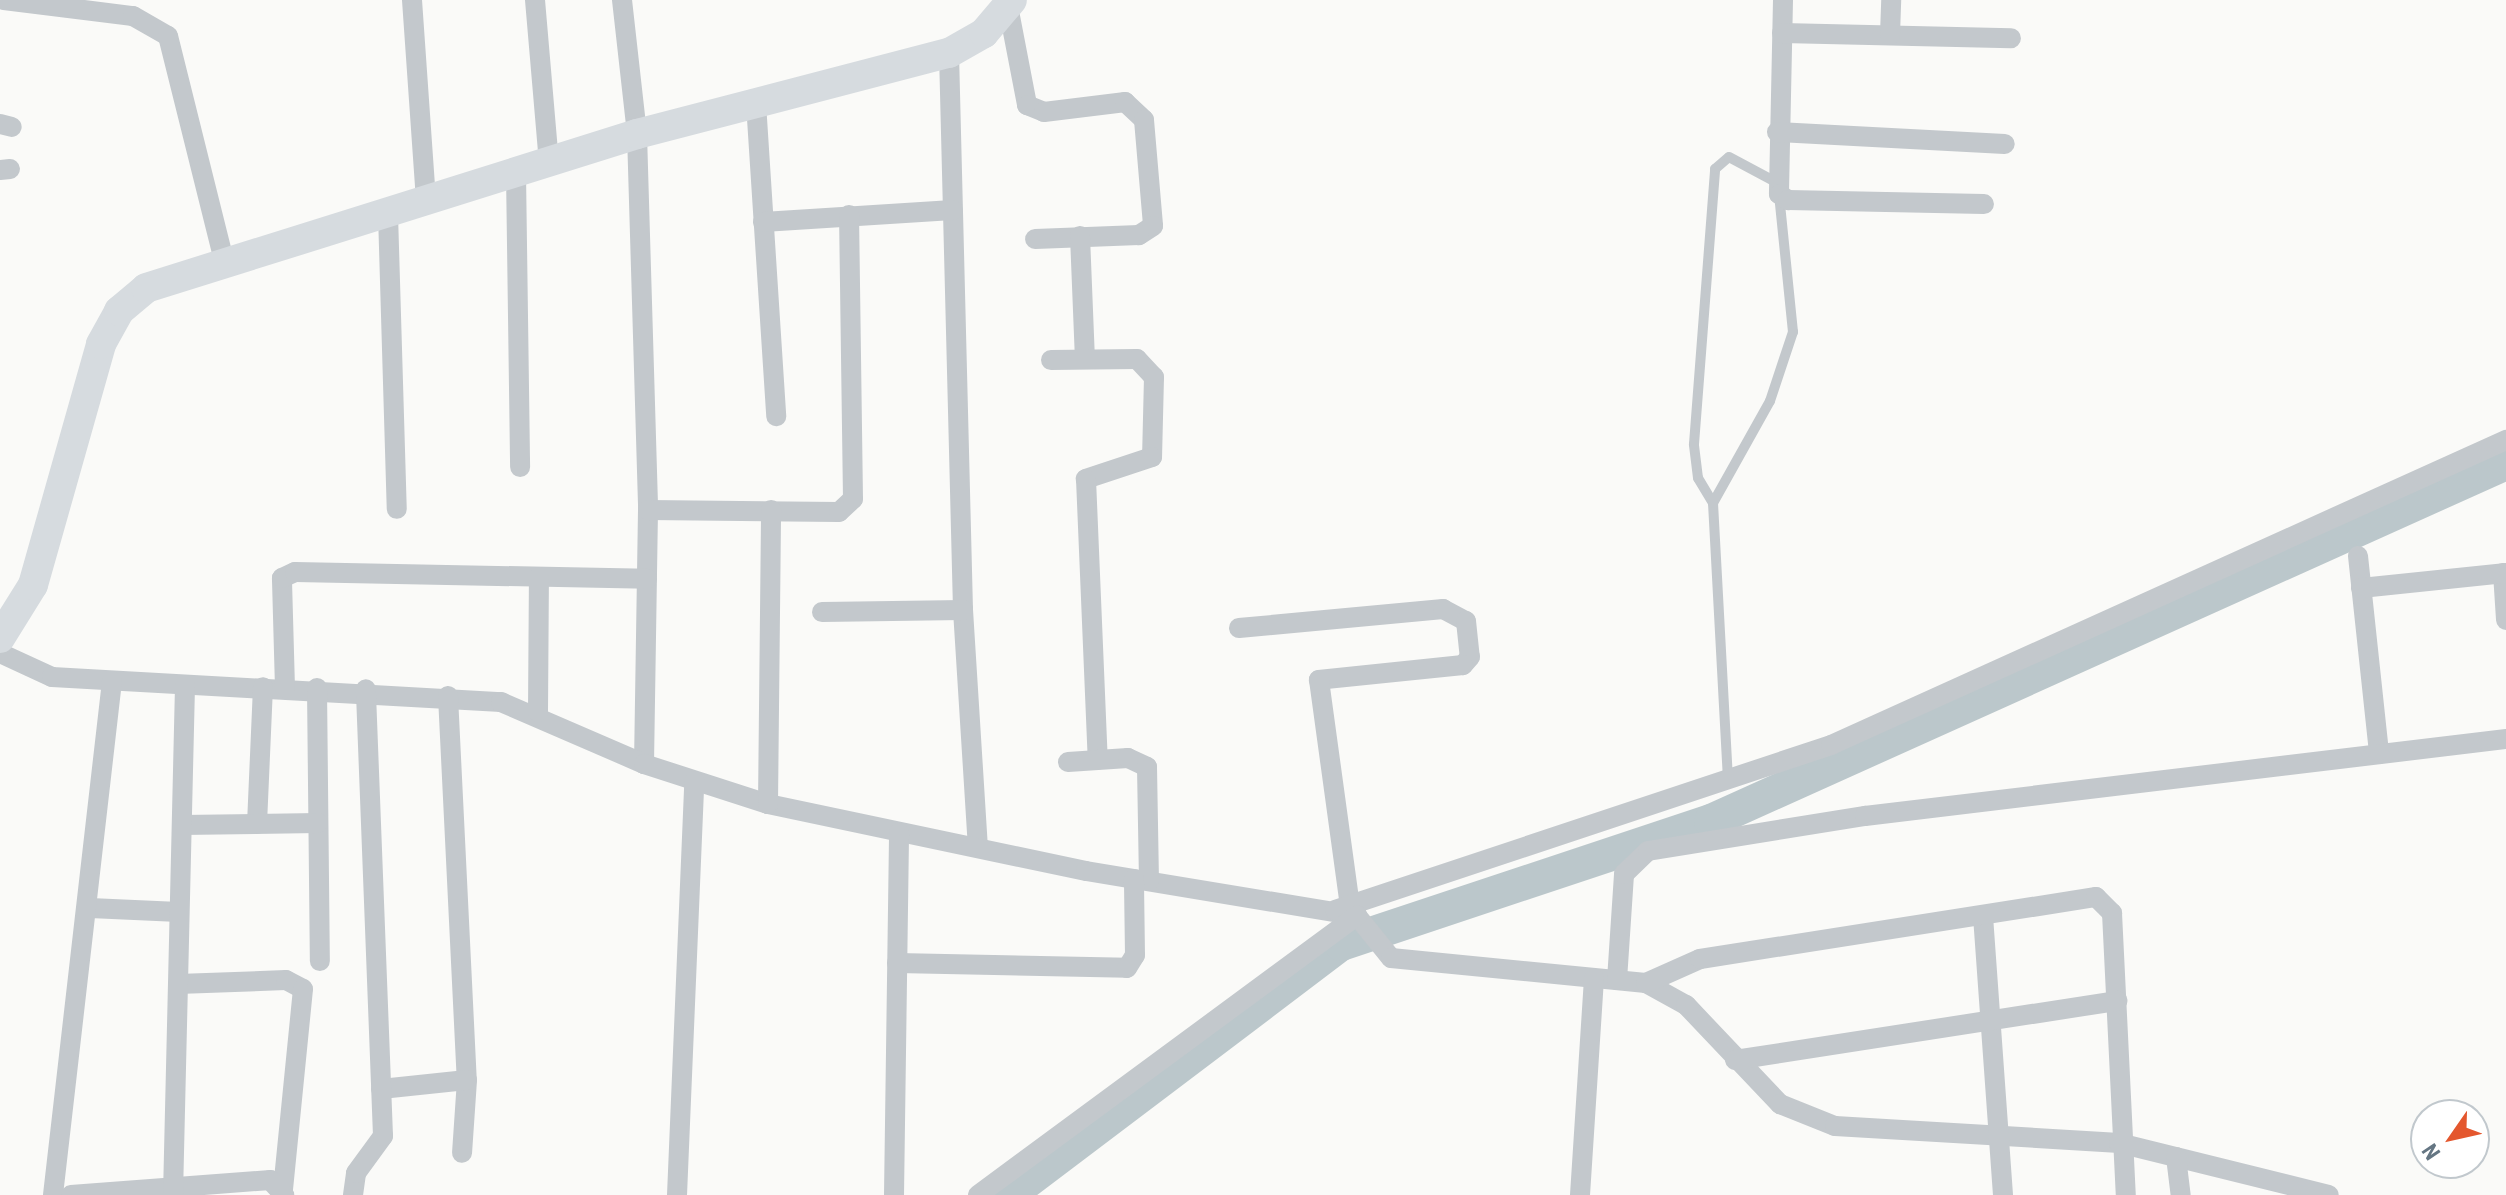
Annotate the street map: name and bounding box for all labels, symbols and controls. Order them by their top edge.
north arrow [2410,1099,2490,1179]
text: N [2417,1139,2445,1164]

